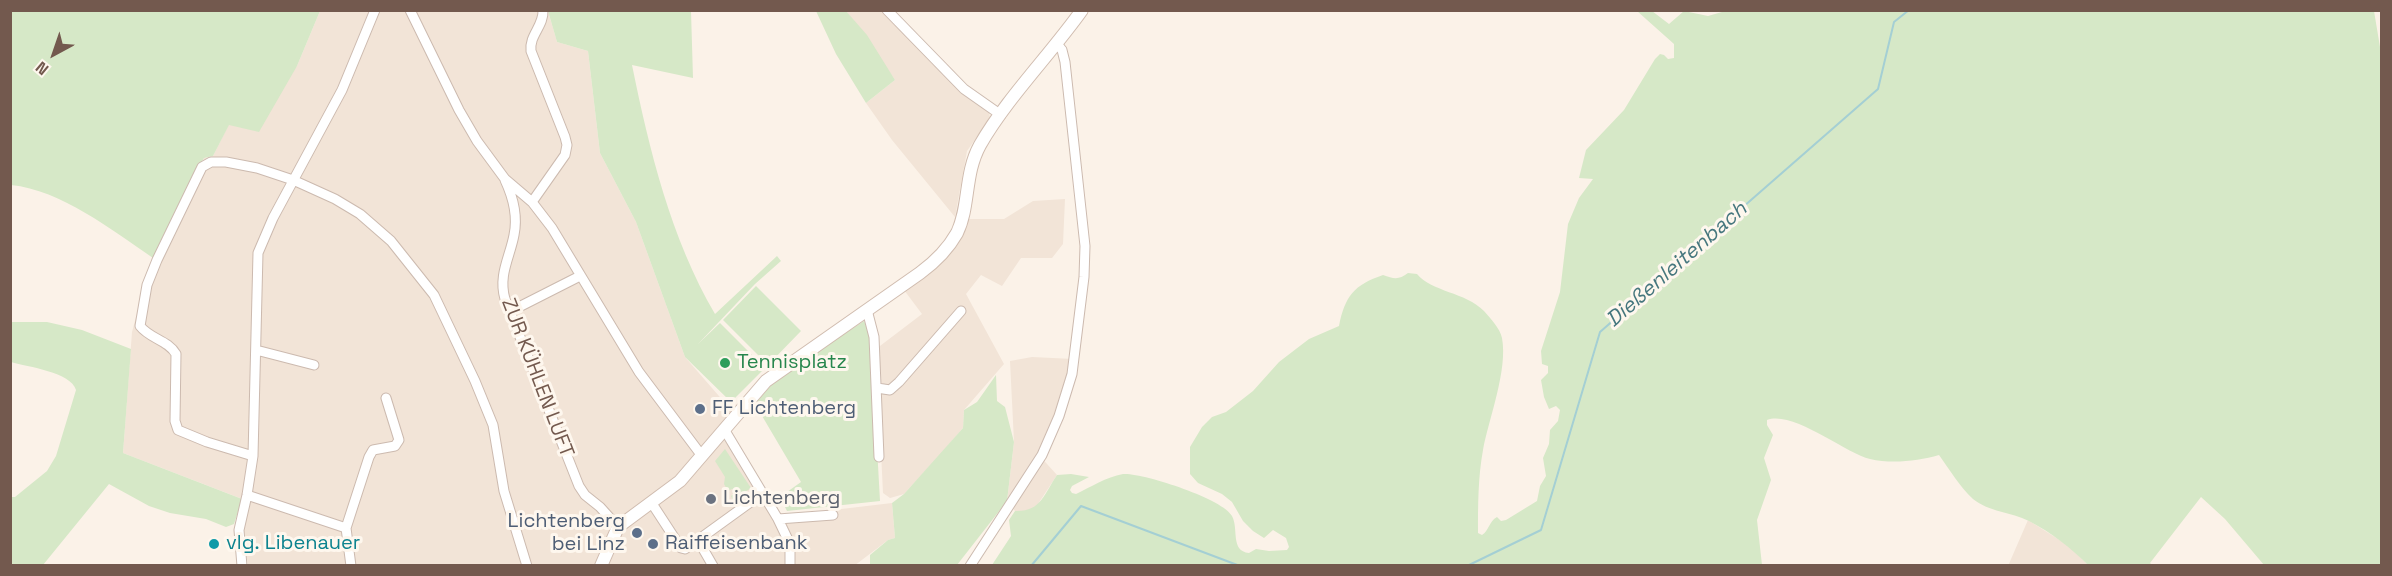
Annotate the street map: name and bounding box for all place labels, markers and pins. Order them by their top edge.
place label: Tennisplatz [737,351,847,375]
marker: Tennisplatz [718,356,732,370]
place label: FF Lichtenberg [712,397,856,421]
marker: FF Lichtenberg [693,402,707,416]
place label: Lichtenberg [723,487,840,511]
marker: Lichtenberg [704,492,718,506]
place label: Lichtenberg bei Linz [508,510,625,557]
marker: Lichtenberg bei Linz [630,526,644,540]
place label: vlg. Libenauer [226,532,360,556]
place label: Raiffeisenbank [665,532,808,556]
marker: vlg. Libenauer [207,537,221,551]
marker: Raiffeisenbank [646,537,660,551]

